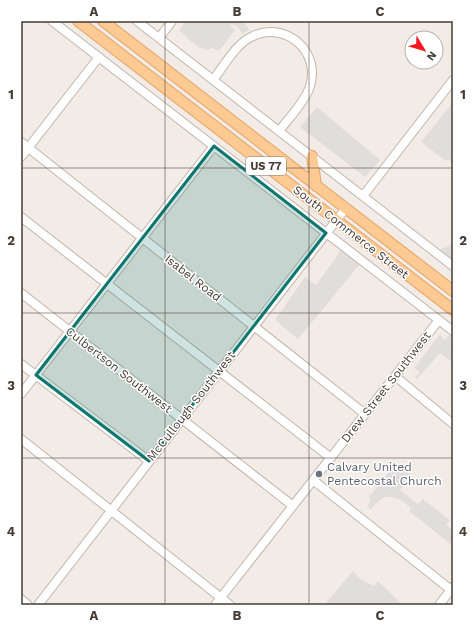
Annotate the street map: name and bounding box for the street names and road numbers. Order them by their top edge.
road number: US 77 [246,157,286,175]
street label: South Commerce Street [290,183,412,281]
street label: Isabel Road [162,252,224,304]
street label: Culbertson Southwest [63,324,175,416]
street label: Drew Street Southwest [338,329,434,445]
street label: McCullough Southwest [144,348,238,464]

